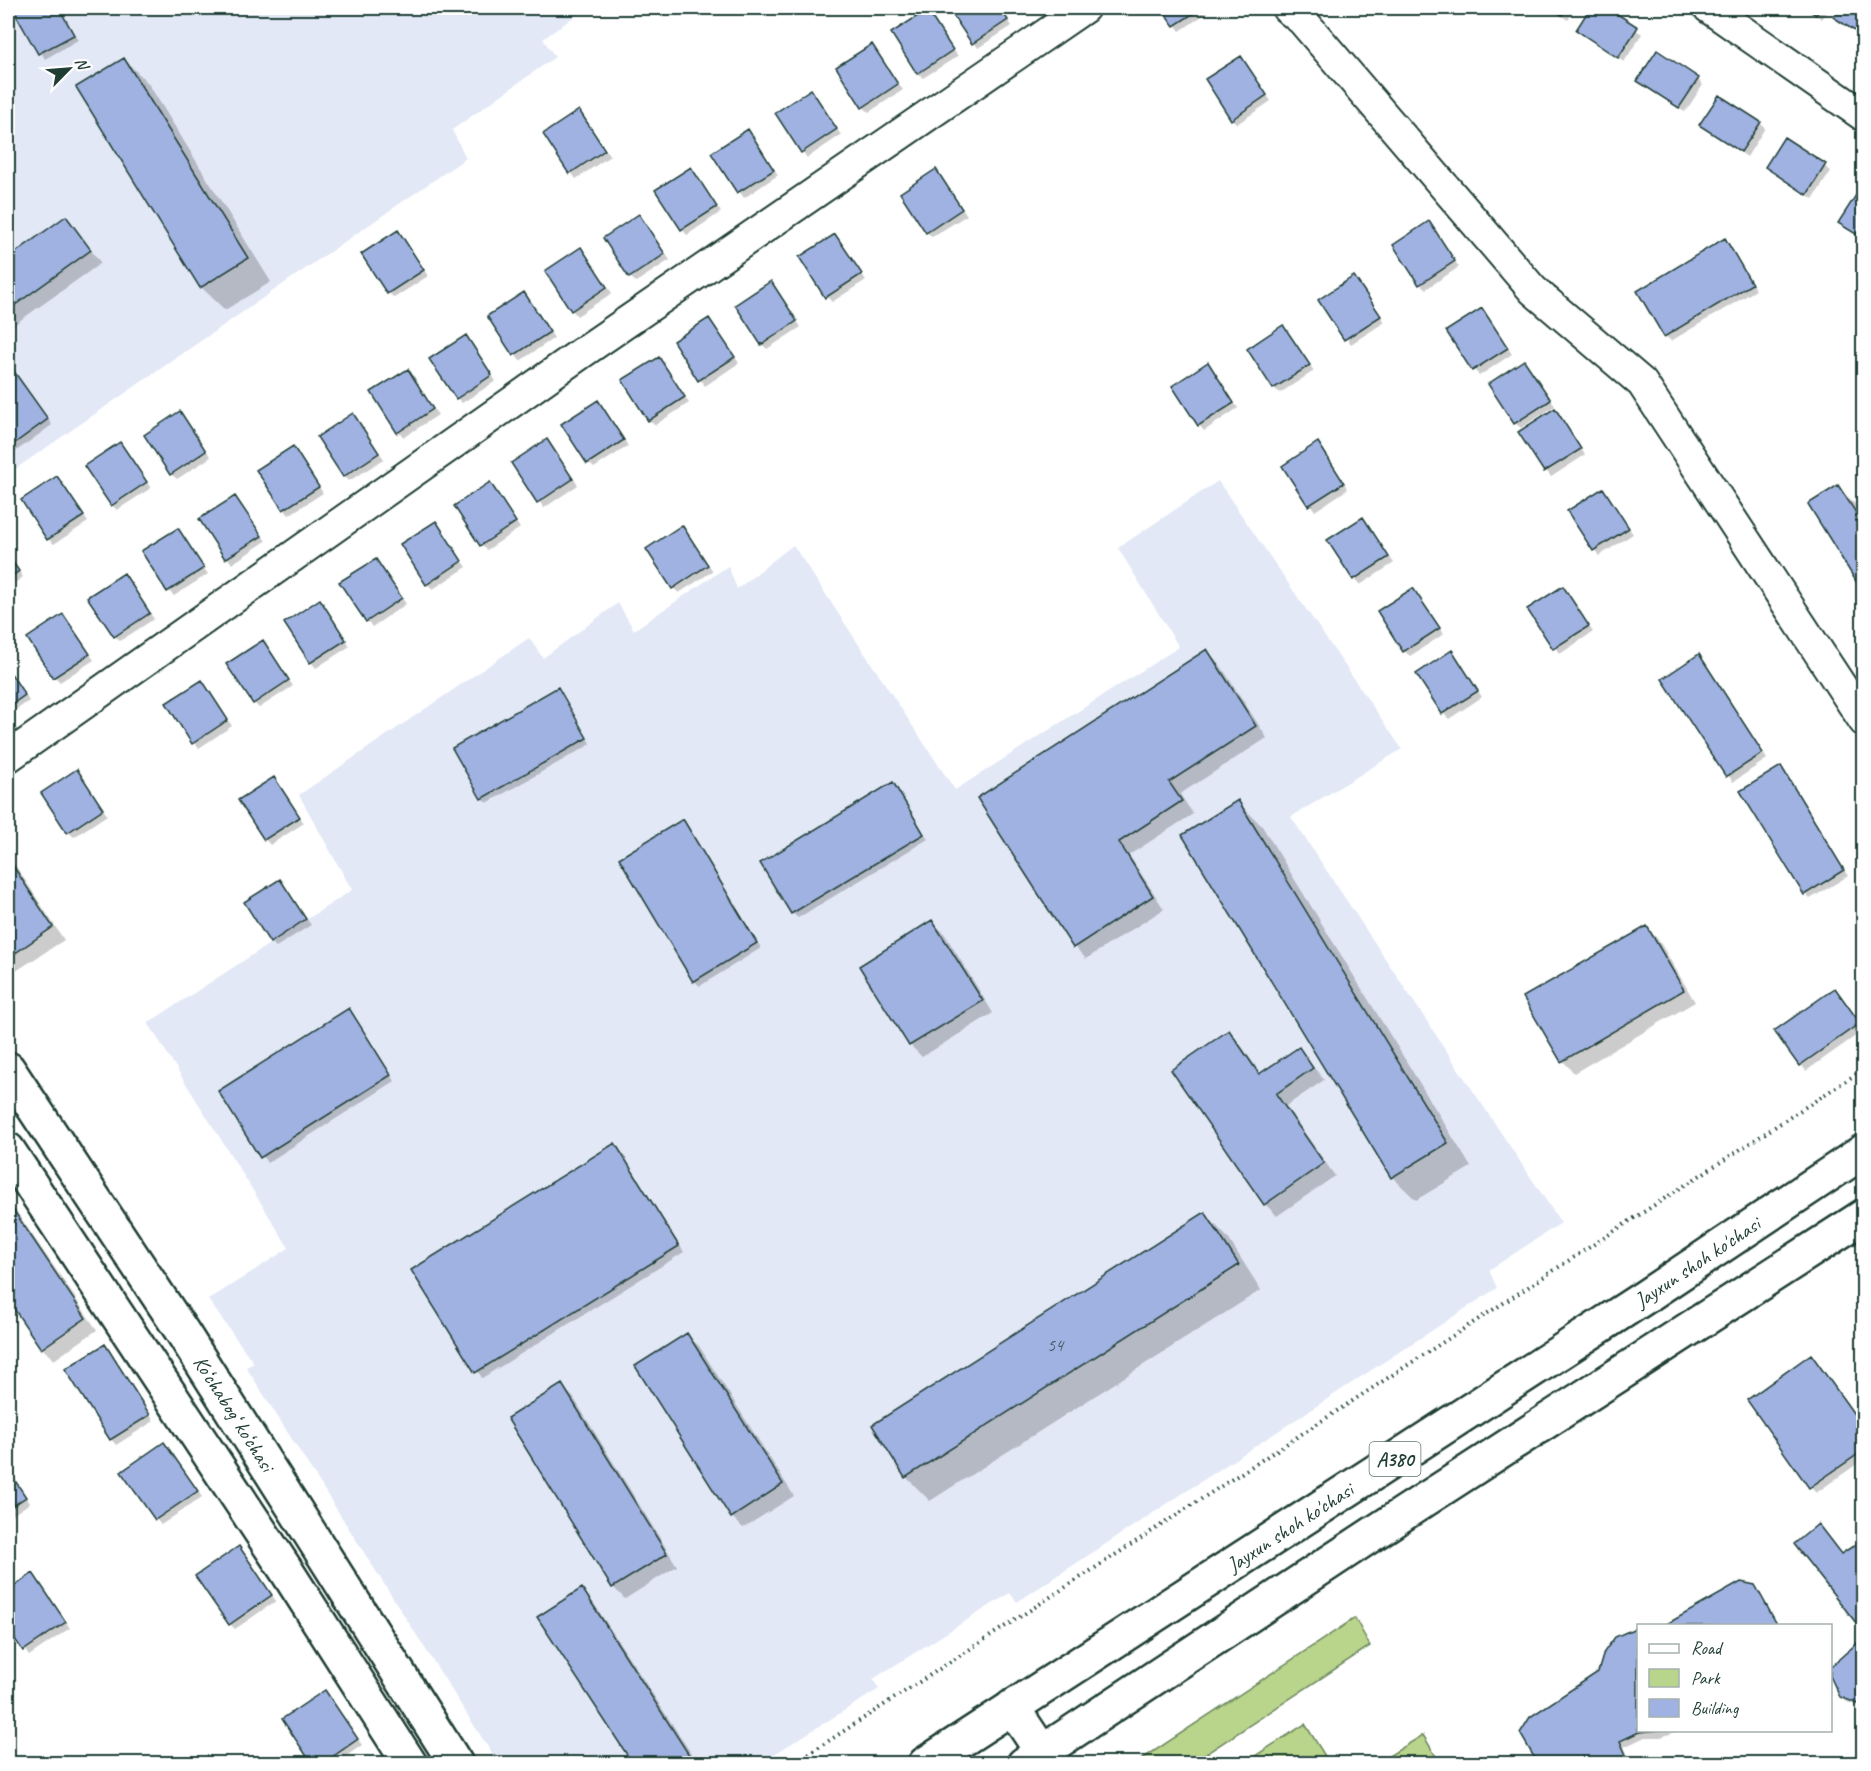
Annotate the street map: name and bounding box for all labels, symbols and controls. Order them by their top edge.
north arrow [39,39,99,99]
text: N [71,54,94,75]
street label: Jayxun shoh ko'chasi [1629,1209,1768,1314]
house number: 54 [1047,1334,1065,1356]
street label: Ko‘chabog‘ ko‘chasi [188,1351,282,1479]
road number: A380 [1370,1442,1420,1476]
street label: Jayxun shoh ko'chasi [1221,1475,1361,1578]
legend [1637,1624,1832,1732]
text: Road [1691,1637,1724,1659]
text: Park [1691,1667,1721,1689]
text: Building [1691,1697,1740,1719]

